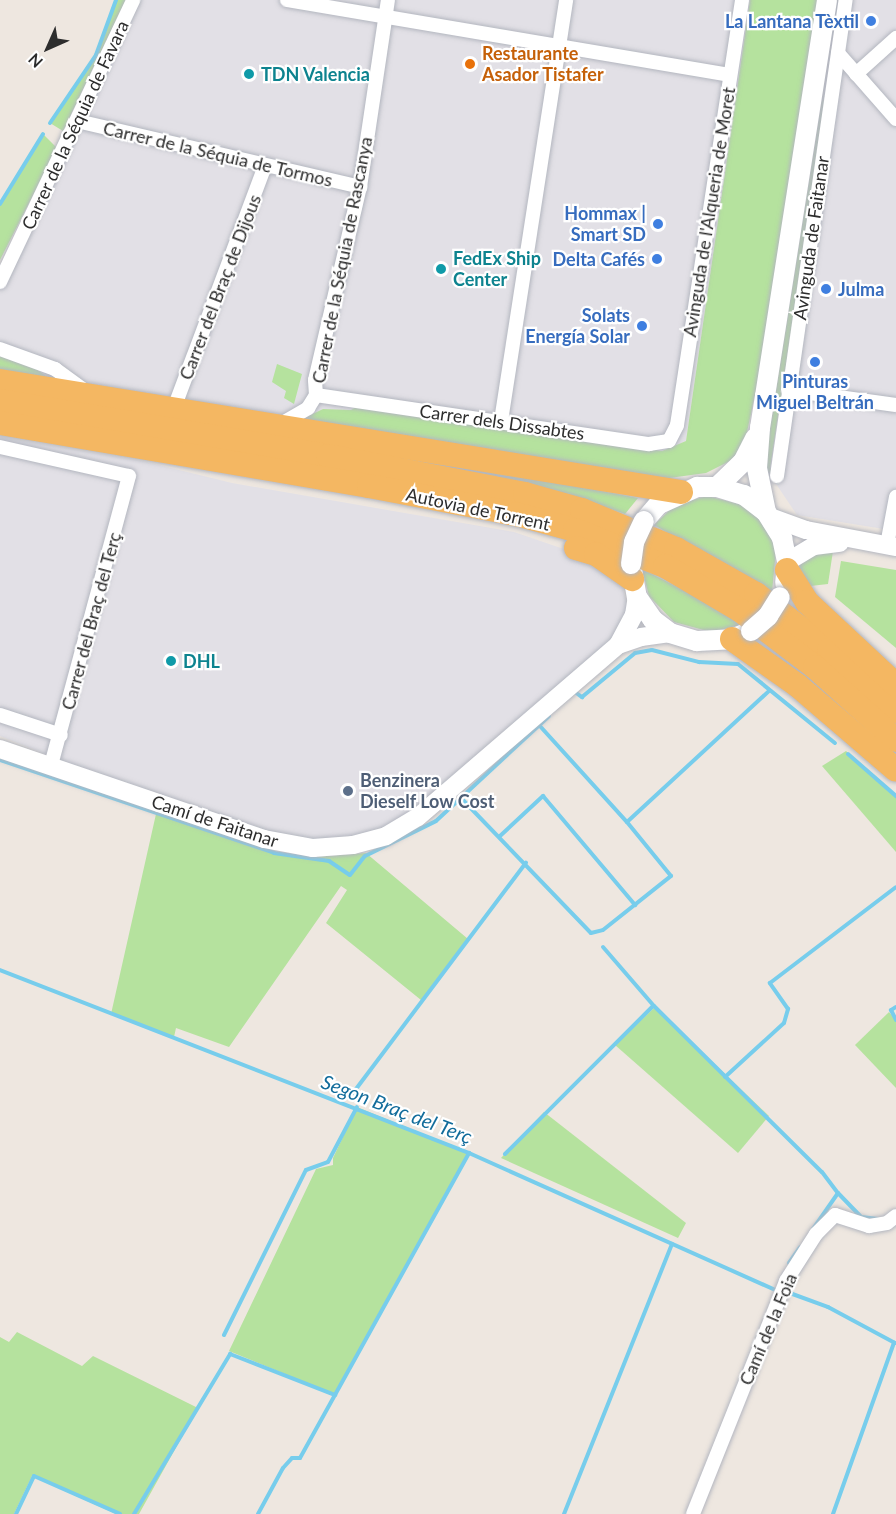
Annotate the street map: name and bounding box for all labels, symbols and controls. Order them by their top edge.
place label: La Lantana Tèxtil [724,10,859,32]
marker: La Lantana Tèxtil [864,14,878,28]
street label: Carrer de la Séquia de Favara [17,17,133,233]
north arrow [18,18,78,78]
place label: Restaurante Asador Tistafer [482,43,605,86]
text: N [24,50,46,72]
marker: Restaurante Asador Tistafer [463,57,477,71]
place label: TDN Valencia [261,63,371,85]
marker: TDN Valencia [242,67,256,81]
street label: Avinguda de l'Alqueria de Moret [679,86,739,338]
street label: Carrer de la Séquia de Tormos [101,117,335,191]
street label: Carrer de la Séquia de Rascanya [307,135,377,385]
street label: Avinguda de Faitanar [789,155,833,321]
street label: Carrer del Braç de Dijous [175,191,265,383]
place label: Hommax | Smart SD [564,203,646,246]
marker: Hommax | Smart SD [651,217,665,231]
place label: FedEx Ship Center [453,248,541,290]
place label: Delta Cafés [553,248,645,270]
marker: Delta Cafés [650,252,664,266]
marker: FedEx Ship Center [434,262,448,276]
place label: Julma [838,278,884,300]
marker: Julma [819,282,833,296]
place label: Solats Energía Solar [525,305,630,348]
marker: Solats Energía Solar [635,319,649,333]
marker: Pinturas Miguel Beltrán [808,355,822,369]
place label: Pinturas Miguel Beltrán [756,371,874,413]
street label: Carrer dels Dissabtes [418,400,586,444]
street label: Autovia de Torrent [404,483,552,535]
street label: Carrer del Braç del Terç [57,529,125,713]
place label: DHL [183,650,220,672]
marker: DHL [164,654,178,668]
place label: Benzinera Dieself Low Cost [360,770,495,812]
marker: Benzinera Dieself Low Cost [341,784,355,798]
street label: Camí de Faitanar [149,790,281,852]
water label: Segon Braç del Terç [318,1069,476,1149]
street label: Camí de la Foia [735,1270,801,1388]

